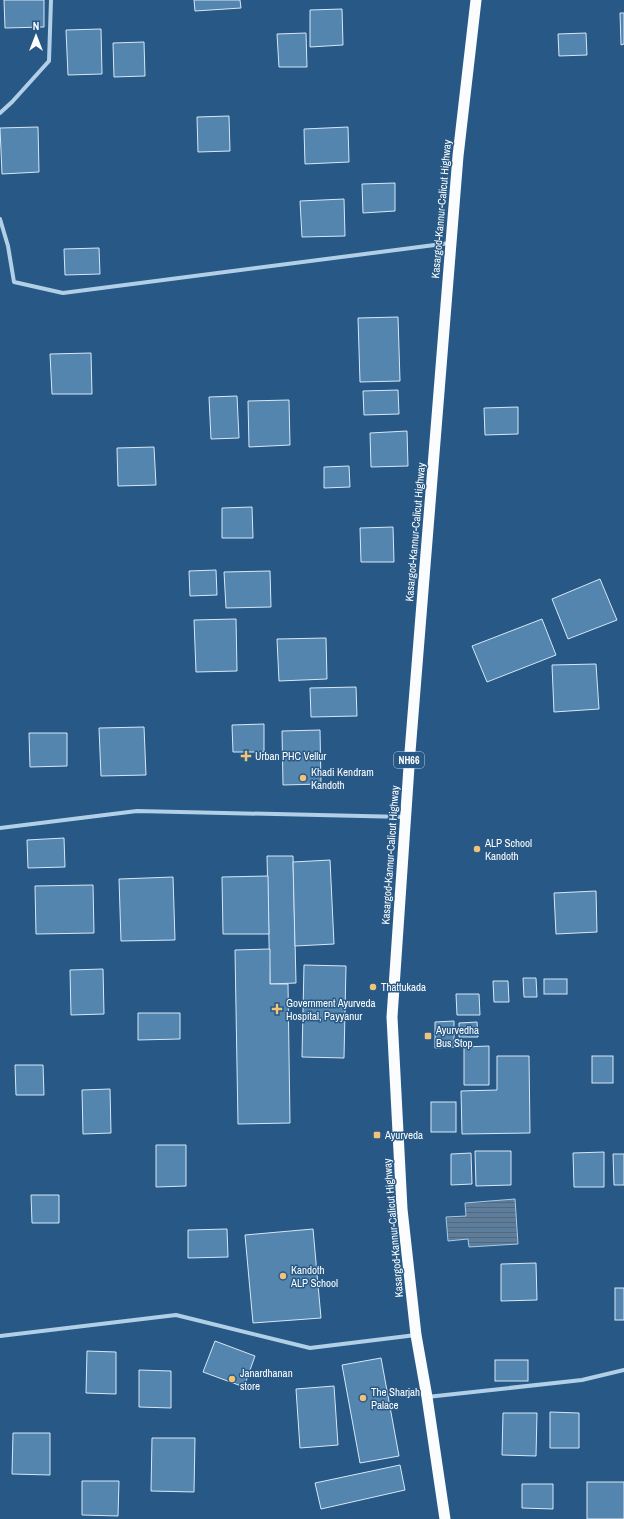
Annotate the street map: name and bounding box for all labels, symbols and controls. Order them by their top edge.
north arrow [16,16,56,56]
text: N [33,19,39,33]
street label: Kasargod-Kannur-Calicut Highway [428,138,454,279]
street label: Kasargod-Kannur-Calicut Highway [402,461,428,602]
place label: Urban PHC Vellur [255,749,326,763]
marker: Urban PHC Vellur [240,750,252,762]
road number: NH66 [394,752,424,768]
place label: Khadi Kendram Kandoth [311,765,374,792]
marker: Khadi Kendram Kandoth [298,773,308,783]
street label: Kasargod-Kannur-Calicut Highway [378,785,402,925]
place label: ALP School Kandoth [484,836,532,863]
marker: ALP School Kandoth [472,844,482,854]
place label: Thattukada [381,980,426,994]
marker: Thattukada [368,982,378,992]
place label: Government Ayurveda Hospital, Payyanur [286,996,376,1023]
marker: Government Ayurveda Hospital, Payyanur [271,1003,283,1015]
place label: Ayurvedha Bus Stop [435,1023,479,1050]
marker: Ayurvedha Bus Stop [423,1031,433,1041]
place label: Ayurveda [384,1128,423,1142]
marker: Ayurveda [372,1130,382,1140]
street label: Kasargod-Kannur-Calicut Highway [380,1157,406,1298]
place label: Kandoth ALP School [290,1263,338,1290]
marker: Kandoth ALP School [278,1271,288,1281]
place label: Janardhanan store [240,1366,293,1393]
marker: Janardhanan store [227,1374,237,1384]
place label: The Sharjah Palace [371,1385,420,1412]
marker: The Sharjah Palace [358,1393,368,1403]

